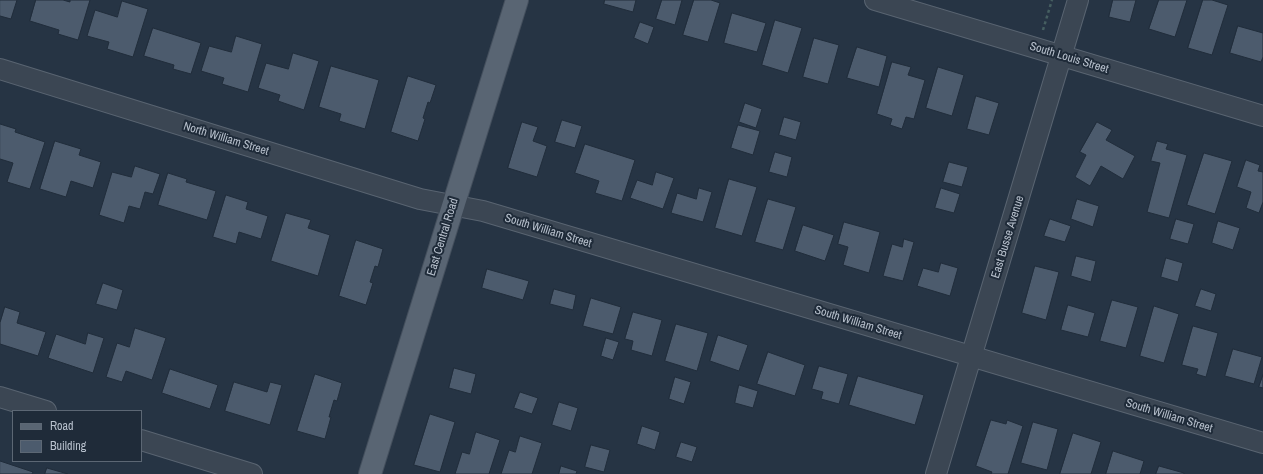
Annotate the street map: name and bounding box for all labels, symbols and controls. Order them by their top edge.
street label: South Louis Street [1028,39,1110,77]
street label: North William Street [182,119,270,159]
street label: East Busse Avenue [989,194,1027,280]
street label: East Central Road [424,196,462,278]
street label: South William Street [503,211,593,251]
street label: South William Street [813,303,903,343]
street label: South William Street [1124,396,1214,436]
legend [12,410,142,462]
text: Road [50,418,74,434]
text: Building [50,438,86,454]

